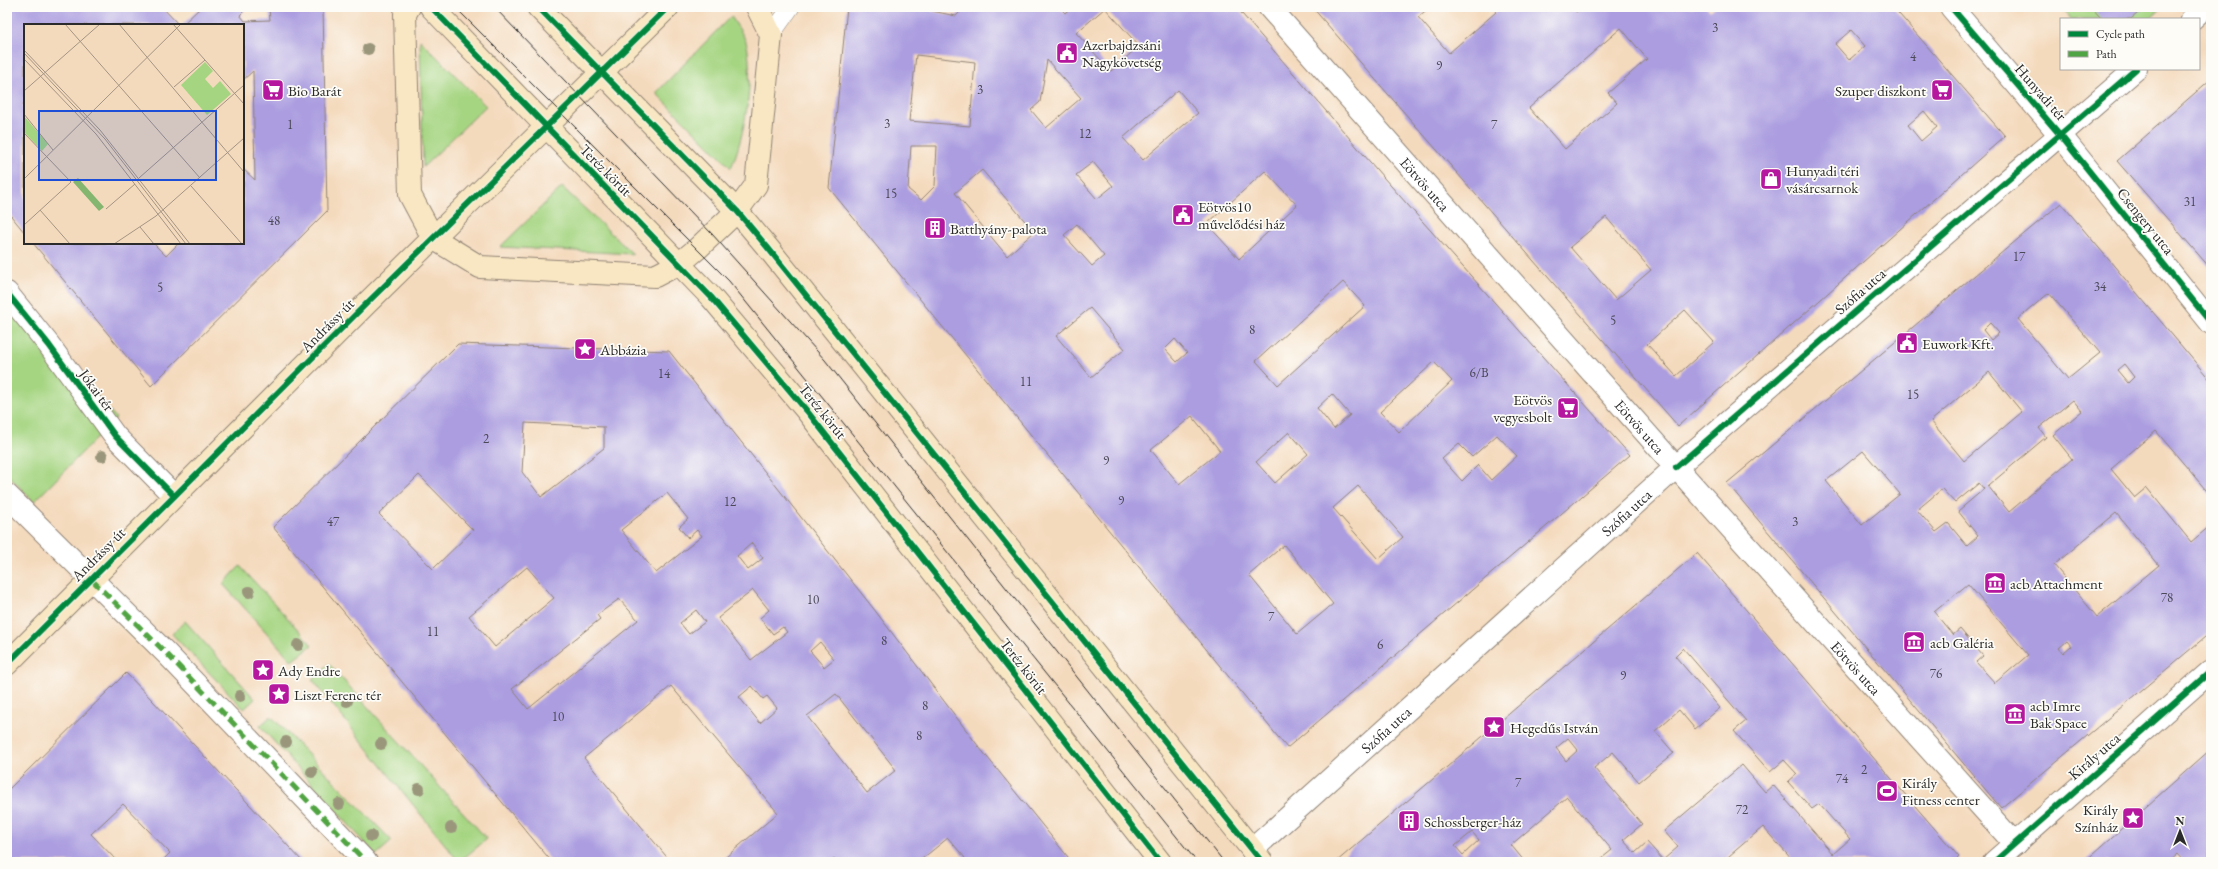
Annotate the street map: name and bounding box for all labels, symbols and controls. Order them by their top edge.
legend [2060,18,2200,70]
house number: 3 [1712,19,1718,36]
inset map [24,24,244,244]
text: Cycle path [2096,26,2145,42]
place label: Azerbajdzsáni Nagykövetség [1081,35,1162,71]
public building icon: Azerbajdzsáni Nagykövetség [1054,40,1080,66]
text: Path [2096,46,2117,62]
house number: 4 [1910,48,1917,65]
house number: 9 [1436,57,1443,74]
street label: Hunyadi tér [2011,60,2071,124]
supermarket icon: Bio Barát [260,77,286,103]
supermarket icon: Szuper diszkont [1929,77,1955,103]
place label: Bio Barát [288,81,342,100]
house number: 3 [977,81,983,98]
place label: Szuper diszkont [1835,81,1926,100]
house number: 3 [884,115,890,132]
house number: 1 [287,116,293,133]
house number: 7 [1491,116,1498,133]
house number: 12 [1079,125,1092,142]
street label: Teréz körút [576,140,636,200]
street label: Eötvös utca [1396,153,1454,215]
place label: Hunyadi téri vásárcsarnok [1786,161,1860,197]
shop icon: Hunyadi téri vásárcsarnok [1758,166,1784,192]
street label: Csengery utca [2113,184,2179,258]
house number: 15 [885,185,897,202]
house number: 31 [2184,193,2196,210]
place label: Eötvös10 művelődési ház [1198,197,1285,233]
public building icon: Eötvös10 művelődési ház [1170,202,1196,228]
house number: 48 [268,212,280,229]
building icon: Batthyány-palota [922,215,948,241]
place label: Batthyány-palota [950,219,1047,238]
house number: 17 [2013,248,2026,265]
street label: Szófia utca [1831,264,1889,318]
house number: 34 [2094,278,2107,295]
house number: 5 [157,279,163,296]
street label: Andrássy út [295,294,358,357]
house number: 5 [1610,312,1616,329]
house number: 8 [1249,321,1255,338]
public building icon: Euwork Kft. [1894,330,1920,356]
place label: Euwork Kft. [1922,334,1994,353]
place icon: Abbázia [572,336,598,362]
place label: Abbázia [599,340,647,359]
street label: Jókai tér [74,364,119,415]
house number: 6/B [1469,364,1489,381]
house number: 14 [658,365,671,382]
house number: 11 [1020,373,1032,390]
street label: Teréz körút [795,379,851,443]
house number: 15 [1907,386,1919,403]
place label: Eötvös vegyesbolt [1493,390,1552,426]
supermarket icon: Eötvös vegyesbolt [1555,395,1581,421]
street label: Eötvös utca [1611,395,1669,458]
house number: 2 [483,430,490,447]
house number: 9 [1103,452,1110,469]
street label: Szófia utca [1597,485,1655,540]
house number: 9 [1118,492,1125,509]
house number: 12 [724,493,737,510]
house number: 47 [327,513,340,530]
house number: 3 [1792,513,1798,530]
street label: Andrássy út [66,523,129,586]
museum icon: acb Attachment [1982,570,2008,596]
place label: acb Attachment [2010,574,2103,593]
house number: 78 [2161,589,2173,606]
house number: 10 [807,591,819,608]
house number: 7 [1268,608,1275,625]
house number: 11 [427,623,439,640]
museum icon: acb Galéria [1901,629,1927,655]
house number: 8 [881,632,887,649]
place label: acb Galéria [1930,633,1994,652]
street label: Teréz körút [996,634,1052,698]
house number: 6 [1377,636,1383,653]
street label: Eötvös utca [1827,637,1886,699]
place icon: Ady Endre [250,657,276,683]
place label: Ady Endre [277,661,341,680]
house number: 76 [1930,665,1942,682]
house number: 9 [1620,667,1627,684]
place icon: Liszt Ferenc tér [266,681,292,707]
place label: Liszt Ferenc tér [294,685,381,704]
place label: acb Imre Bak Space [2030,696,2087,732]
house number: 8 [922,697,928,714]
museum icon: acb Imre Bak Space [2002,701,2028,727]
street label: Szófia utca [1356,702,1415,757]
house number: 10 [552,708,564,725]
place icon: Hegedűs István [1481,714,1507,740]
place label: Hegedűs István [1510,718,1599,737]
house number: 8 [916,727,922,744]
street label: Király utca [2064,728,2124,784]
house number: 2 [1861,761,1868,778]
house number: 74 [1836,770,1849,787]
place label: Király Fitness center [1902,773,1980,809]
house number: 7 [1515,774,1522,791]
sports icon: Király Fitness center [1874,778,1900,804]
place label: Király Színház [2075,800,2118,836]
house number: 72 [1736,801,1749,818]
place icon: Király Színház [2120,805,2146,831]
building icon: Schossberger-ház [1396,808,1422,834]
north arrow [2160,811,2200,851]
place label: Schossberger-ház [1424,812,1521,831]
text: N [2176,814,2185,828]

